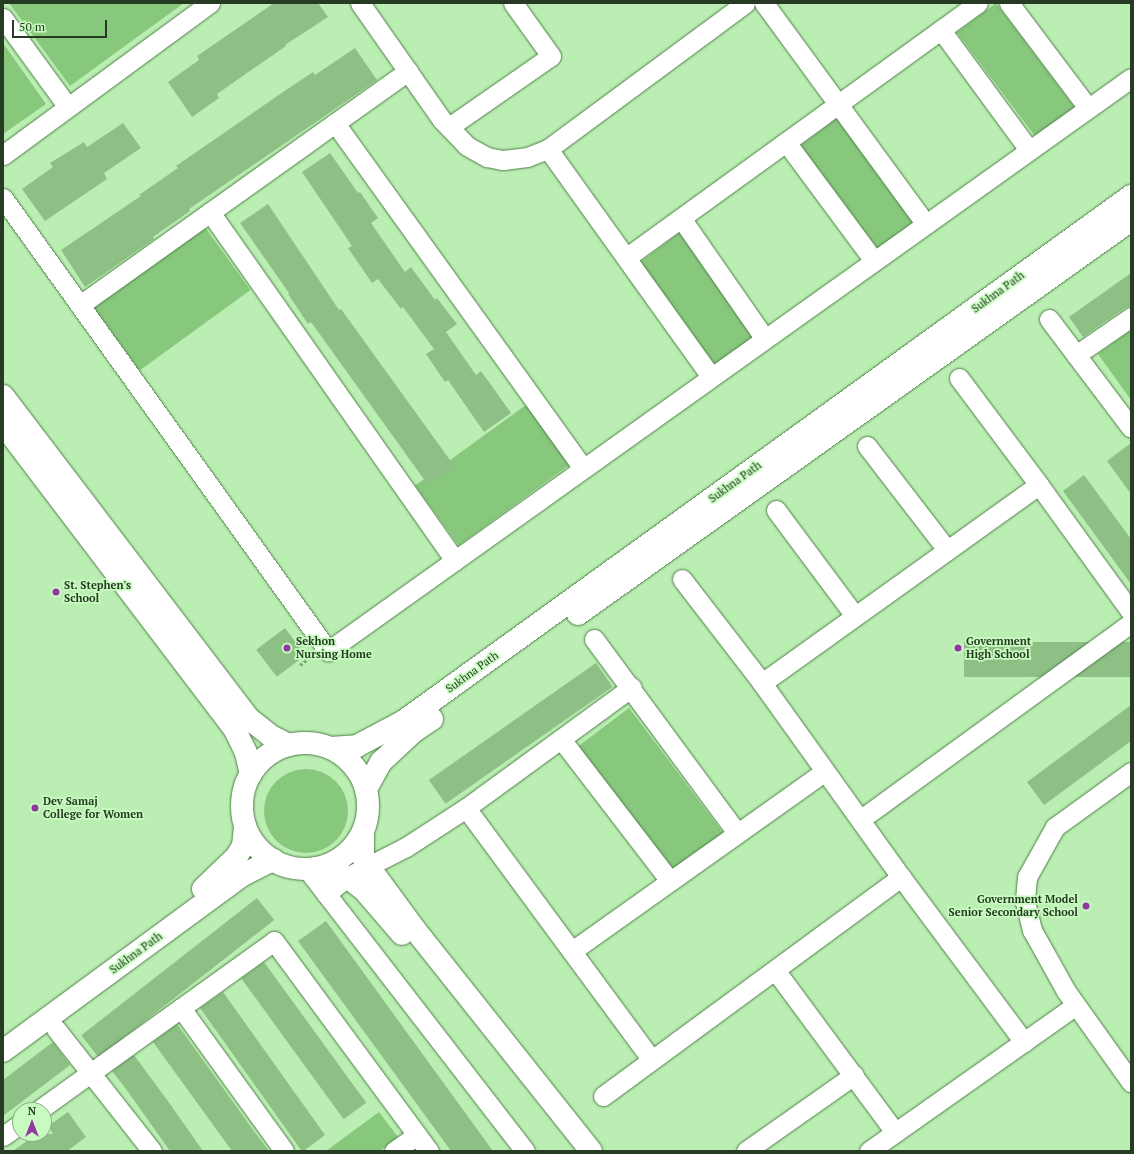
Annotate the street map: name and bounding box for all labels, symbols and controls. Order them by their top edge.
scale bar [14,12,109,38]
text: 50 m [19,19,45,34]
street label: Sukhna Path [969,269,1027,315]
street label: Sukhna Path [706,459,764,505]
place label: St. Stephen's School [64,579,131,605]
marker: St. Stephen's School [51,587,61,597]
place label: Sekhon Nursing Home [296,635,372,661]
place label: Government High School [966,635,1031,661]
marker: Sekhon Nursing Home [281,642,293,654]
marker: Government High School [953,643,963,653]
street label: Sukhna Path [443,649,501,695]
place label: Dev Samaj College for Women [43,795,143,821]
marker: Dev Samaj College for Women [30,803,40,813]
place label: Government Model Senior Secondary School [949,893,1078,919]
marker: Government Model Senior Secondary School [1081,901,1091,911]
street label: Sukhna Path [107,930,165,976]
north arrow [12,1102,52,1142]
text: N [28,1104,36,1118]

